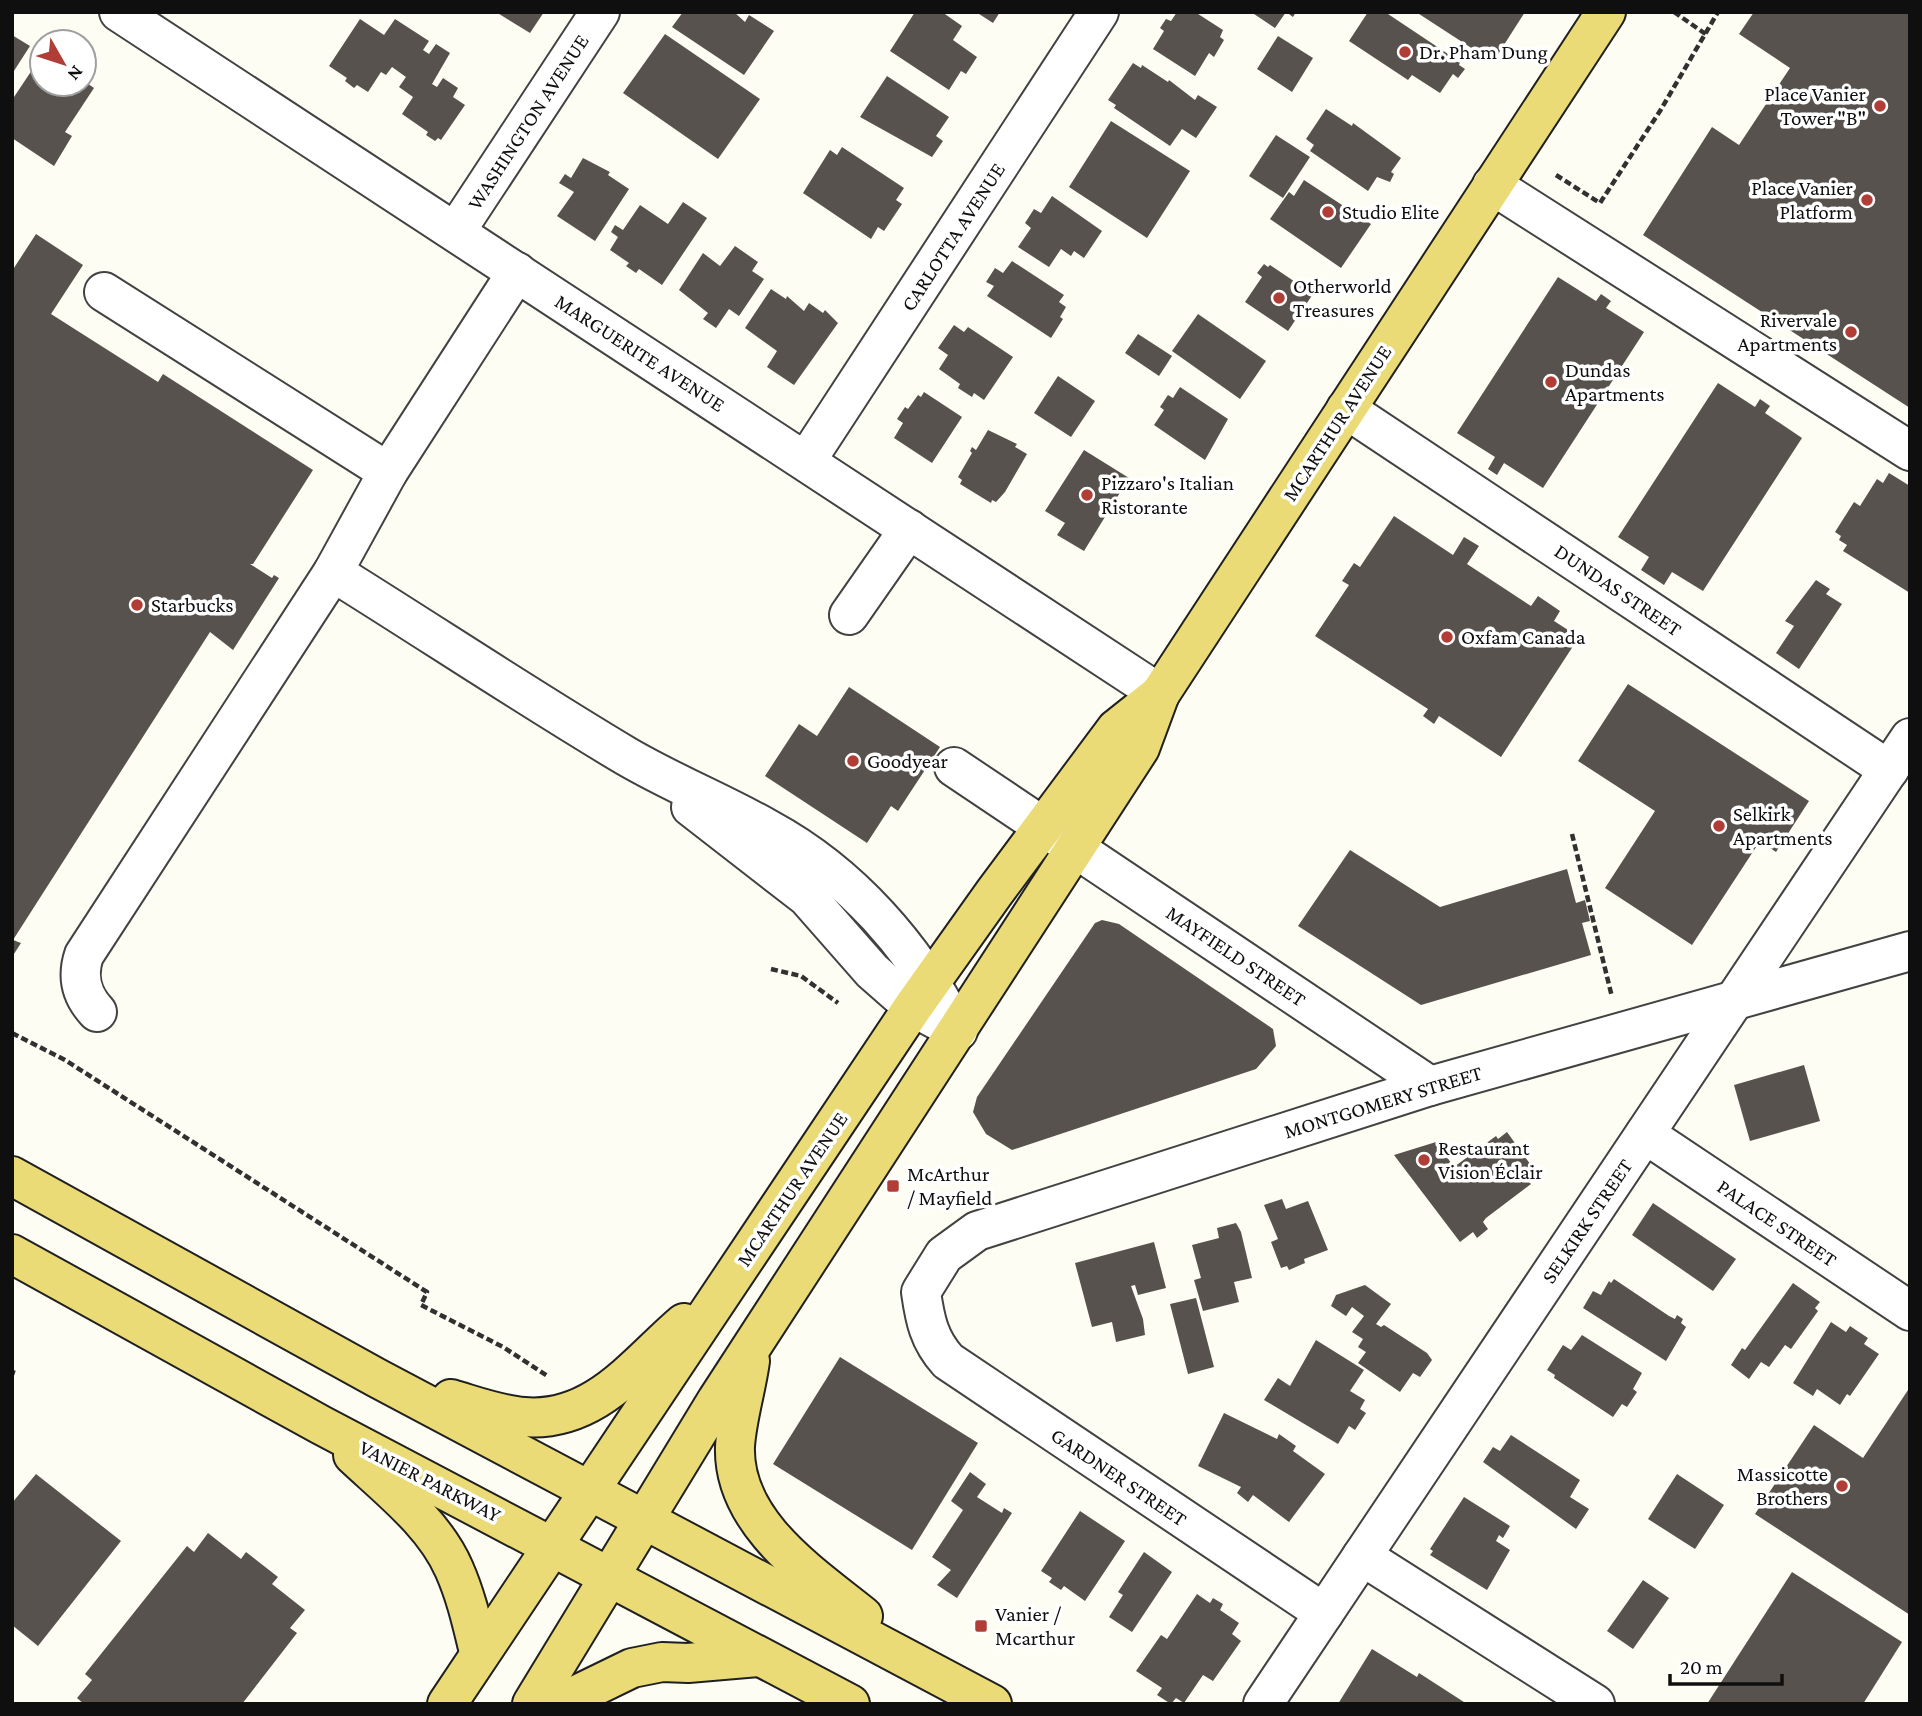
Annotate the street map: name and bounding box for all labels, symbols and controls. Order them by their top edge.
north arrow [28,28,98,98]
street label: WASHINGTON AVENUE [462,30,594,214]
place label: Dr. Pham Dung [1419,40,1548,64]
marker: Dr. Pham Dung [1397,44,1413,60]
text: N [64,62,88,85]
place label: Place Vanier Tower "B" [1764,82,1867,130]
marker: Place Vanier Tower "B" [1872,98,1888,114]
street label: CARLOTTA AVENUE [896,158,1010,316]
place label: Place Vanier Platform [1751,176,1854,224]
marker: Place Vanier Platform [1859,192,1875,208]
place label: Studio Elite [1342,200,1439,224]
marker: Studio Elite [1320,204,1336,220]
place label: Otherworld Treasures [1293,274,1392,322]
street label: MARGUERITE AVENUE [551,289,729,417]
marker: Otherworld Treasures [1271,290,1287,306]
place label: Rivervale Apartments [1738,308,1837,356]
marker: Rivervale Apartments [1843,324,1859,340]
street label: MCARTHUR AVENUE [1278,341,1396,505]
place label: Dundas Apartments [1565,358,1664,406]
marker: Dundas Apartments [1543,374,1559,390]
place label: Pizzaro's Italian Ristorante [1101,471,1234,519]
marker: Pizzaro's Italian Ristorante [1079,487,1095,503]
street label: DUNDAS STREET [1550,539,1686,642]
place label: Starbucks [151,593,233,617]
marker: Starbucks [129,597,145,613]
place label: Oxfam Canada [1461,625,1586,649]
marker: Oxfam Canada [1439,629,1455,645]
place label: Goodyear [867,749,949,773]
marker: Goodyear [845,753,861,769]
place label: Selkirk Apartments [1733,802,1832,850]
marker: Selkirk Apartments [1711,818,1727,834]
street label: MAYFIELD STREET [1162,900,1311,1012]
street label: MONTGOMERY STREET [1281,1060,1486,1144]
street label: MCARTHUR AVENUE [731,1107,853,1271]
place label: Restaurant Vision Éclair [1438,1136,1543,1184]
marker: Restaurant Vision Éclair [1416,1152,1432,1168]
street label: SELKIRK STREET [1537,1154,1638,1288]
place label: McArthur / Mayfield [907,1162,992,1210]
street label: PALACE STREET [1713,1174,1842,1272]
marker: McArthur / Mayfield [885,1178,901,1194]
street label: GARDNER STREET [1047,1423,1192,1532]
street label: VANIER PARKWAY [355,1435,505,1527]
place label: Massicotte Brothers [1737,1462,1828,1510]
marker: Massicotte Brothers [1834,1478,1850,1494]
place label: Vanier / Mcarthur [995,1602,1076,1650]
marker: Vanier / Mcarthur [973,1618,989,1634]
scale bar [1670,1642,1782,1686]
text: 20 m [1680,1655,1723,1679]

